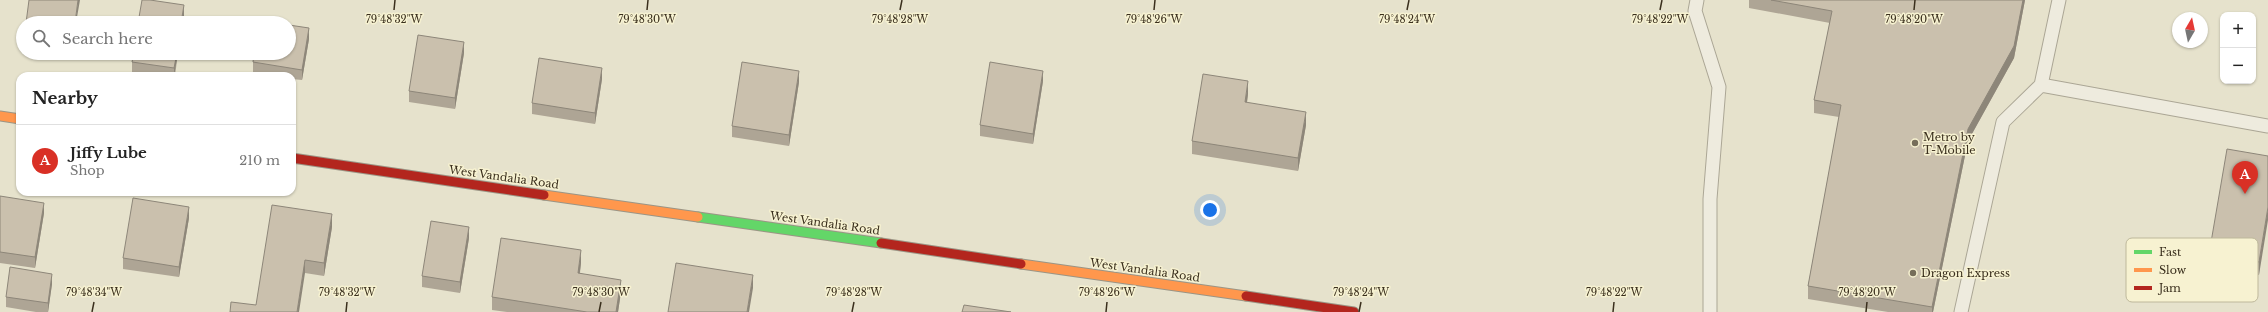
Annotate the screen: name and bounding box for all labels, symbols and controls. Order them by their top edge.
north arrow [2172,12,2208,48]
map controls [2220,12,2256,84]
button: + [2220,12,2256,48]
text: 79°48'32"W [366,13,422,26]
text: 79°48'30"W [618,13,676,26]
text: 79°48'28"W [872,13,928,26]
text: 79°48'26"W [1126,13,1183,26]
text: 79°48'24"W [1379,13,1435,26]
text: 79°48'22"W [1632,13,1688,26]
text: 79°48'20"W [1885,13,1943,26]
search box [16,16,296,60]
icon: search [30,27,52,49]
text: Search here [62,29,153,48]
button: − [2220,48,2256,84]
text: Nearby [32,88,98,109]
place label: Metro by T-Mobile [1923,130,1976,157]
marker: Metro by T-Mobile [1910,138,1920,148]
text: Jiffy Lube [70,143,147,162]
text: A [40,152,50,169]
text: 210 m [239,152,280,169]
pin: A [2232,161,2258,194]
text: Shop [70,162,105,179]
street label: West Vandalia Road [447,162,560,192]
your location [1200,200,1220,220]
street label: West Vandalia Road [768,208,881,238]
legend [2126,238,2258,302]
text: Fast [2159,245,2182,259]
street label: West Vandalia Road [1088,255,1201,285]
text: Slow [2159,263,2187,277]
place label: Dragon Express [1921,266,2010,280]
marker: Dragon Express [1908,268,1918,278]
text: Jam [2157,281,2181,295]
text: 79°48'34"W [66,286,122,299]
text: 79°48'32"W [319,286,375,299]
text: 79°48'30"W [572,286,630,299]
text: 79°48'28"W [826,286,882,299]
text: 79°48'26"W [1079,286,1136,299]
text: 79°48'24"W [1333,286,1389,299]
text: 79°48'22"W [1586,286,1642,299]
text: 79°48'20"W [1838,286,1896,299]

